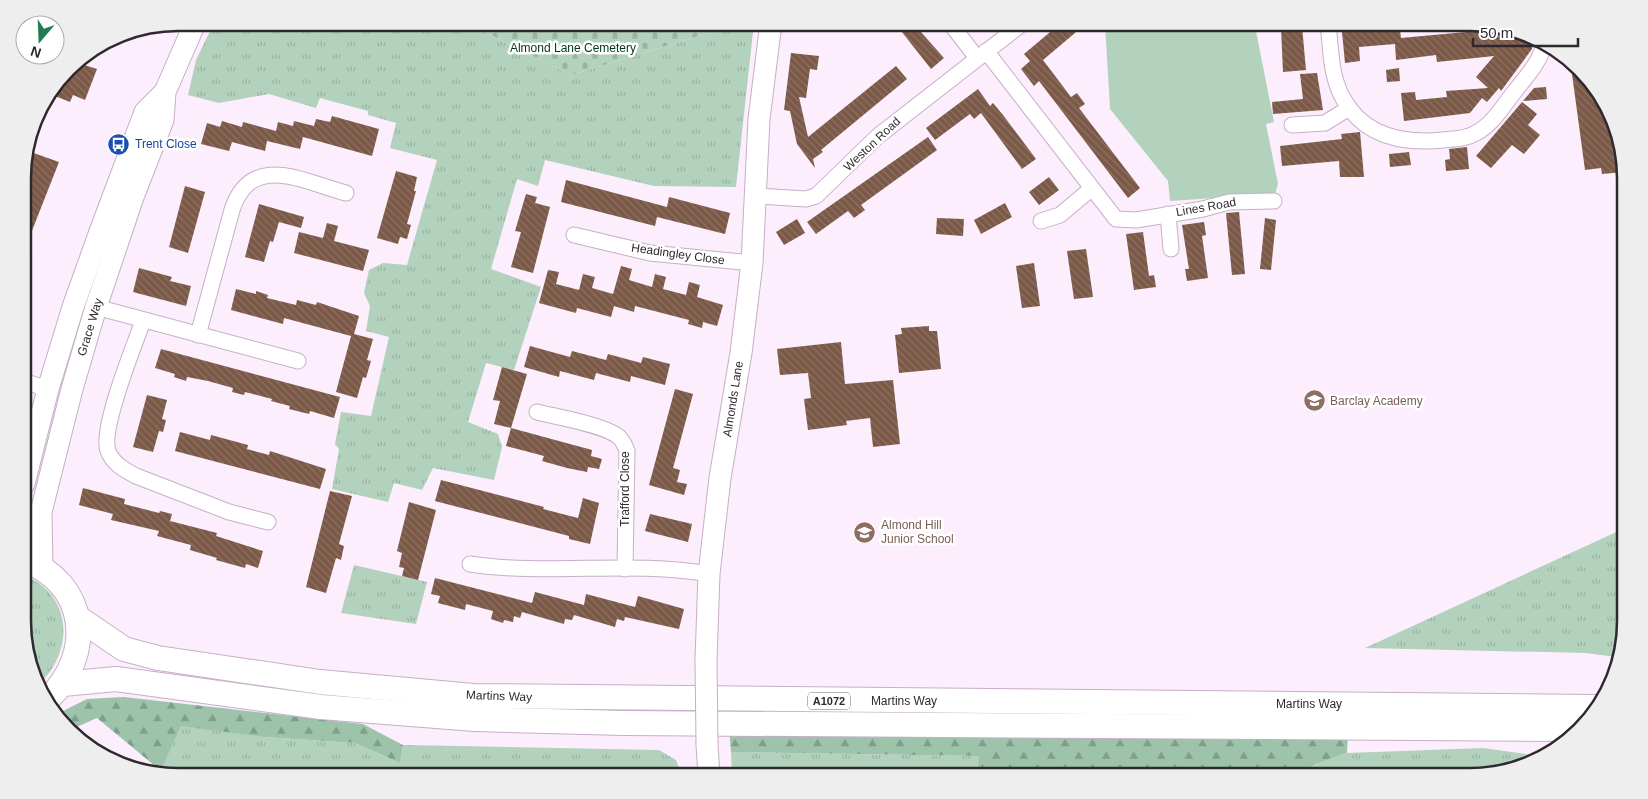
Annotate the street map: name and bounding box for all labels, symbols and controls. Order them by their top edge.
north arrow [15,15,65,65]
scale bar [1473,15,1578,47]
text: 50 m [1480,24,1513,41]
park label: Almond Lane Cemetery [510,41,636,55]
text: N [28,43,43,62]
street label: Weston Road [841,114,903,174]
bus stop icon: Trent Close [107,132,131,156]
place label: Trent Close [135,137,197,151]
street label: Lines Road [1175,195,1237,219]
street label: Headingley Close [630,241,726,268]
street label: Grace Way [75,296,105,358]
street label: Almonds Lane [720,360,746,438]
school or university icon: Barclay Academy [1302,389,1326,413]
place label: Barclay Academy [1330,394,1423,408]
street label: Trafford Close [618,451,632,527]
place label: Almond Hill Junior School [881,518,954,546]
school or university icon: Almond Hill Junior School [853,520,877,544]
street label: Martins Way [466,688,532,704]
road number: A1072 [808,692,850,709]
street label: Martins Way [871,694,937,708]
street label: Martins Way [1276,697,1342,711]

